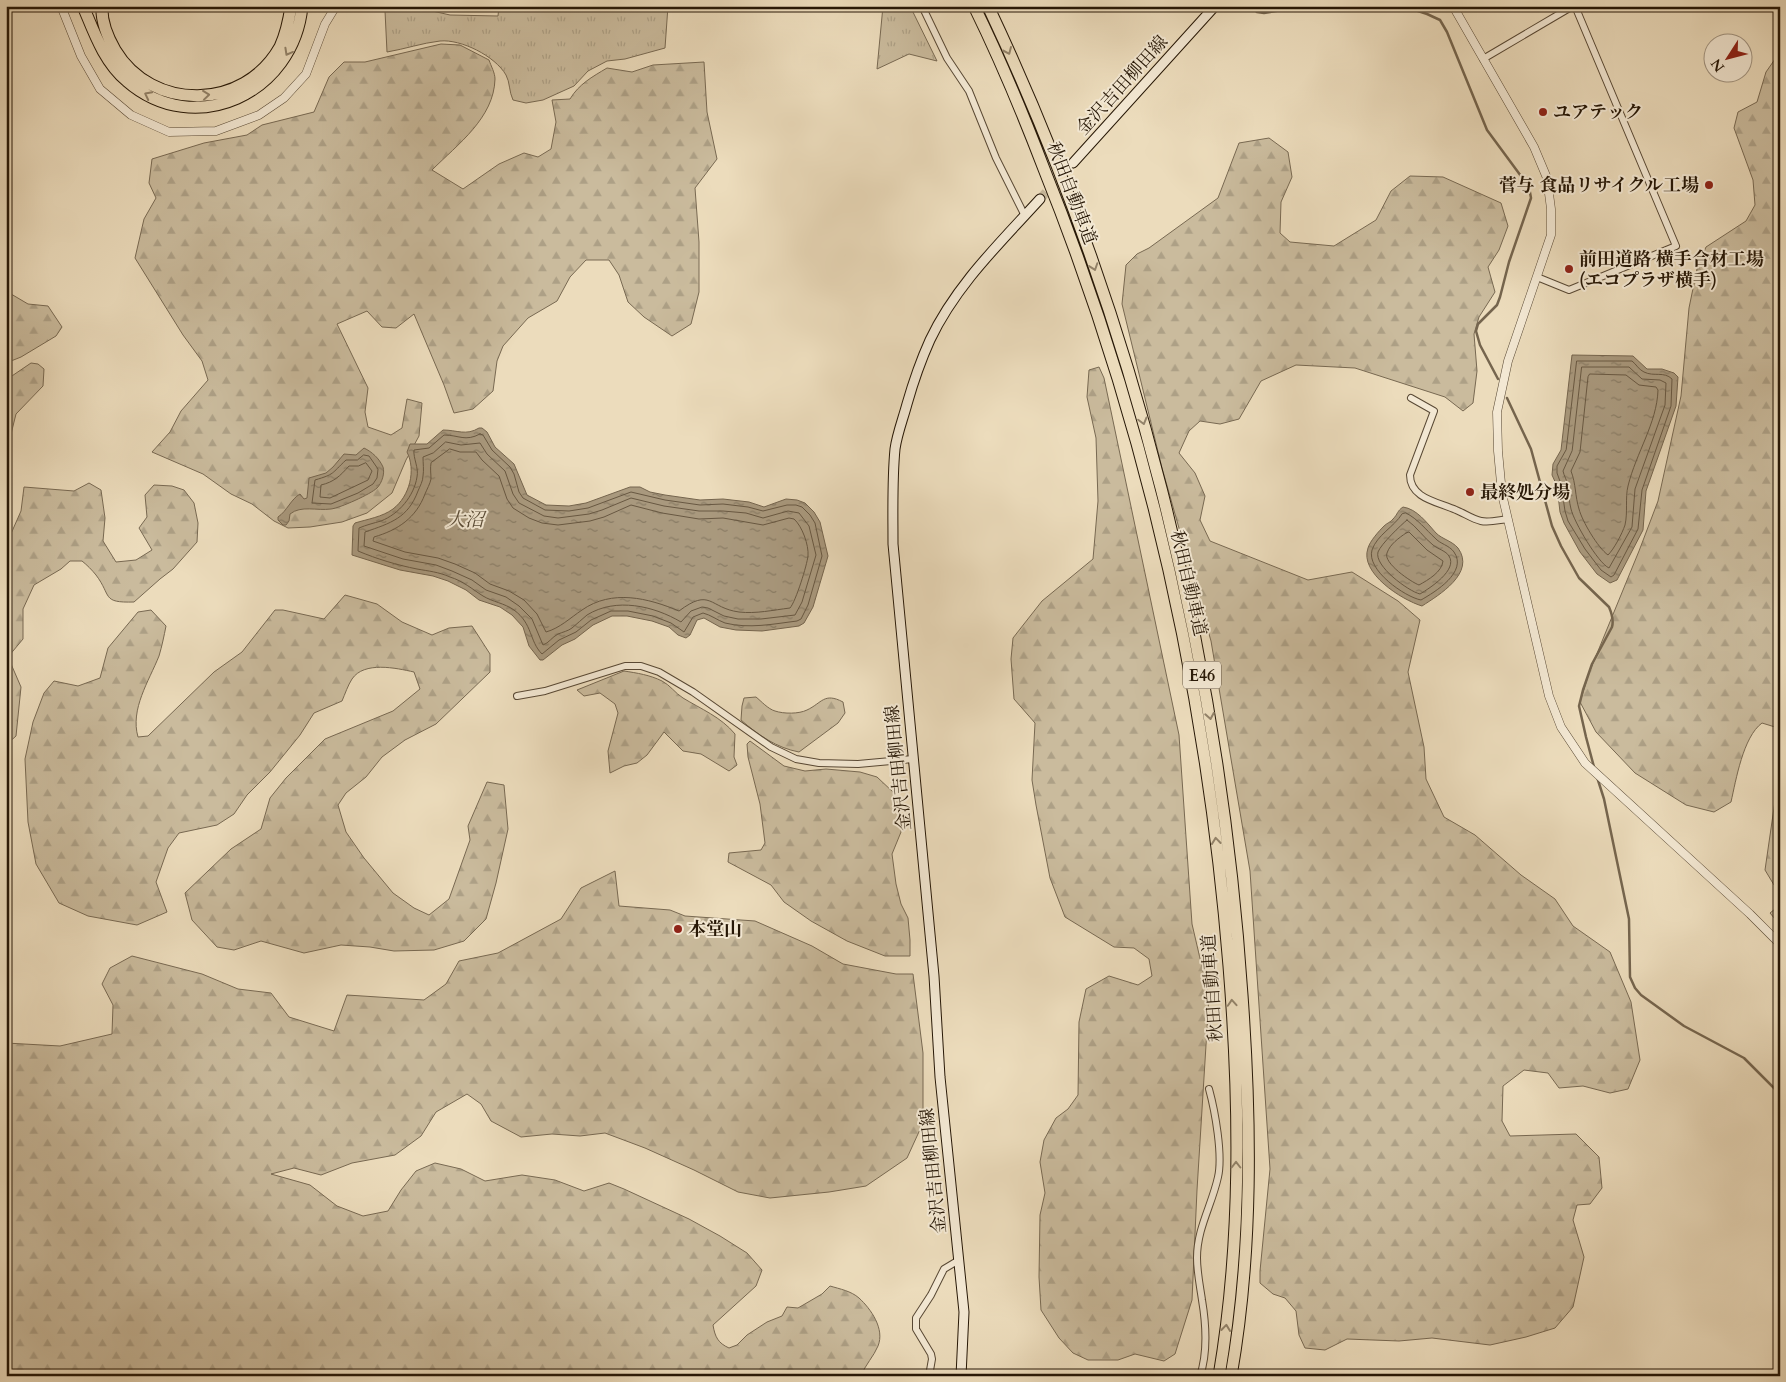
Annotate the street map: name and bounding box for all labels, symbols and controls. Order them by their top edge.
street label: 金沢吉田柳田線 [1071,30,1174,141]
north arrow [1704,32,1754,82]
one-way arrow [1002,45,1012,54]
one-way arrow [284,47,294,56]
text: N [1707,55,1729,76]
one-way arrow [202,90,210,101]
one-way arrow [144,91,153,101]
place label: ユアテック [1553,100,1643,125]
marker: ユアテック [1537,106,1549,118]
street label: 秋田自動車道 [1041,138,1103,248]
place label: 菅与 食品リサイクル工場 [1499,173,1699,198]
marker: 菅与 食品リサイクル工場 [1703,179,1715,191]
place label: 前田道路 横手合材工場 (エコプラザ横手) [1579,247,1764,293]
one-way arrow [1088,262,1098,270]
marker: 前田道路 横手合材工場 (エコプラザ横手) [1563,263,1575,275]
one-way arrow [1137,417,1148,426]
place label: 最終処分場 [1480,480,1570,505]
marker: 最終処分場 [1464,486,1476,498]
water label: 大沼 [446,507,487,533]
street label: 秋田自動車道 [1164,528,1213,639]
road number: E46 [1183,662,1221,688]
street label: 金沢吉田柳田線 [879,704,918,832]
one-way arrow [1204,712,1214,721]
one-way arrow [1211,837,1222,845]
place label: 本堂山 [688,917,742,942]
marker: 本堂山 [672,923,684,935]
street label: 秋田自動車道 [1196,933,1229,1043]
one-way arrow [1226,999,1237,1007]
street label: 金沢吉田柳田線 [914,1107,953,1235]
one-way arrow [1231,1161,1241,1169]
one-way arrow [1220,1323,1231,1331]

